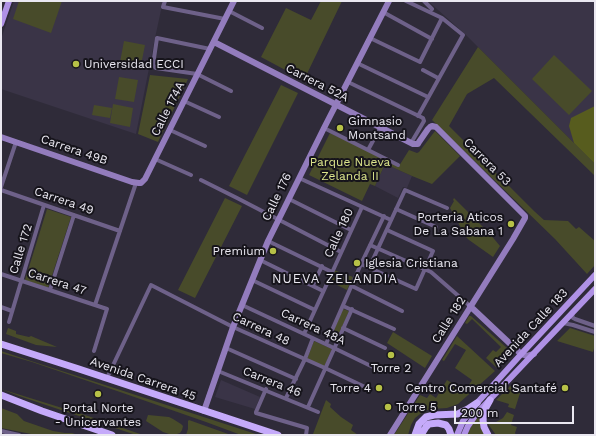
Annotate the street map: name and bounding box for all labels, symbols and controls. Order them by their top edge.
place label: Universidad ECCI [84,57,184,71]
marker: Universidad ECCI [71,59,81,69]
street label: Carrera 52A [283,61,351,105]
street label: Calle 174A [148,79,188,139]
place label: Gimnasio Montsand [348,114,406,142]
marker: Gimnasio Montsand [335,123,345,133]
street label: Carrera 49B [39,132,109,168]
street label: Carrera 53 [460,135,514,189]
park label: Parque Nueva Zelanda II [310,155,390,183]
street label: Calle 176 [259,171,295,223]
street label: Carrera 49 [32,184,96,218]
street label: Calle 180 [321,206,357,260]
place label: Porteria Aticos De La Sabana 1 [414,210,503,238]
marker: Porteria Aticos De La Sabana 1 [506,219,516,229]
street label: Calle 172 [7,222,35,276]
place label: Premium [213,244,265,258]
marker: Premium [268,246,278,256]
place label: Iglesia Cristiana [365,256,458,270]
marker: Iglesia Cristiana [352,258,362,268]
street label: Carrera 47 [26,266,88,298]
district label: NUEVA ZELANDIA [272,271,398,287]
street label: Avenida Calle 183 [491,286,571,370]
street label: Calle 182 [429,294,469,346]
street label: Carrera 48A [278,306,348,348]
street label: Carrera 48 [230,309,292,349]
marker: Torre 2 [386,350,396,360]
street label: Avenida Carrera 45 [88,354,198,404]
place label: Torre 2 [371,361,411,375]
street label: Carrera 46 [241,364,303,400]
place label: Torre 4 [330,381,371,395]
place label: Centro Comercial Santafé [406,381,557,395]
marker: Torre 4 [374,383,384,393]
marker: Centro Comercial Santafé [560,383,570,393]
marker: Portal Norte - Unicervantes [93,389,103,399]
scale bar [456,398,576,424]
place label: Torre 5 [396,400,437,414]
place label: Portal Norte - Unicervantes [55,401,141,429]
marker: Torre 5 [383,402,393,412]
text: 200 m [461,406,498,420]

